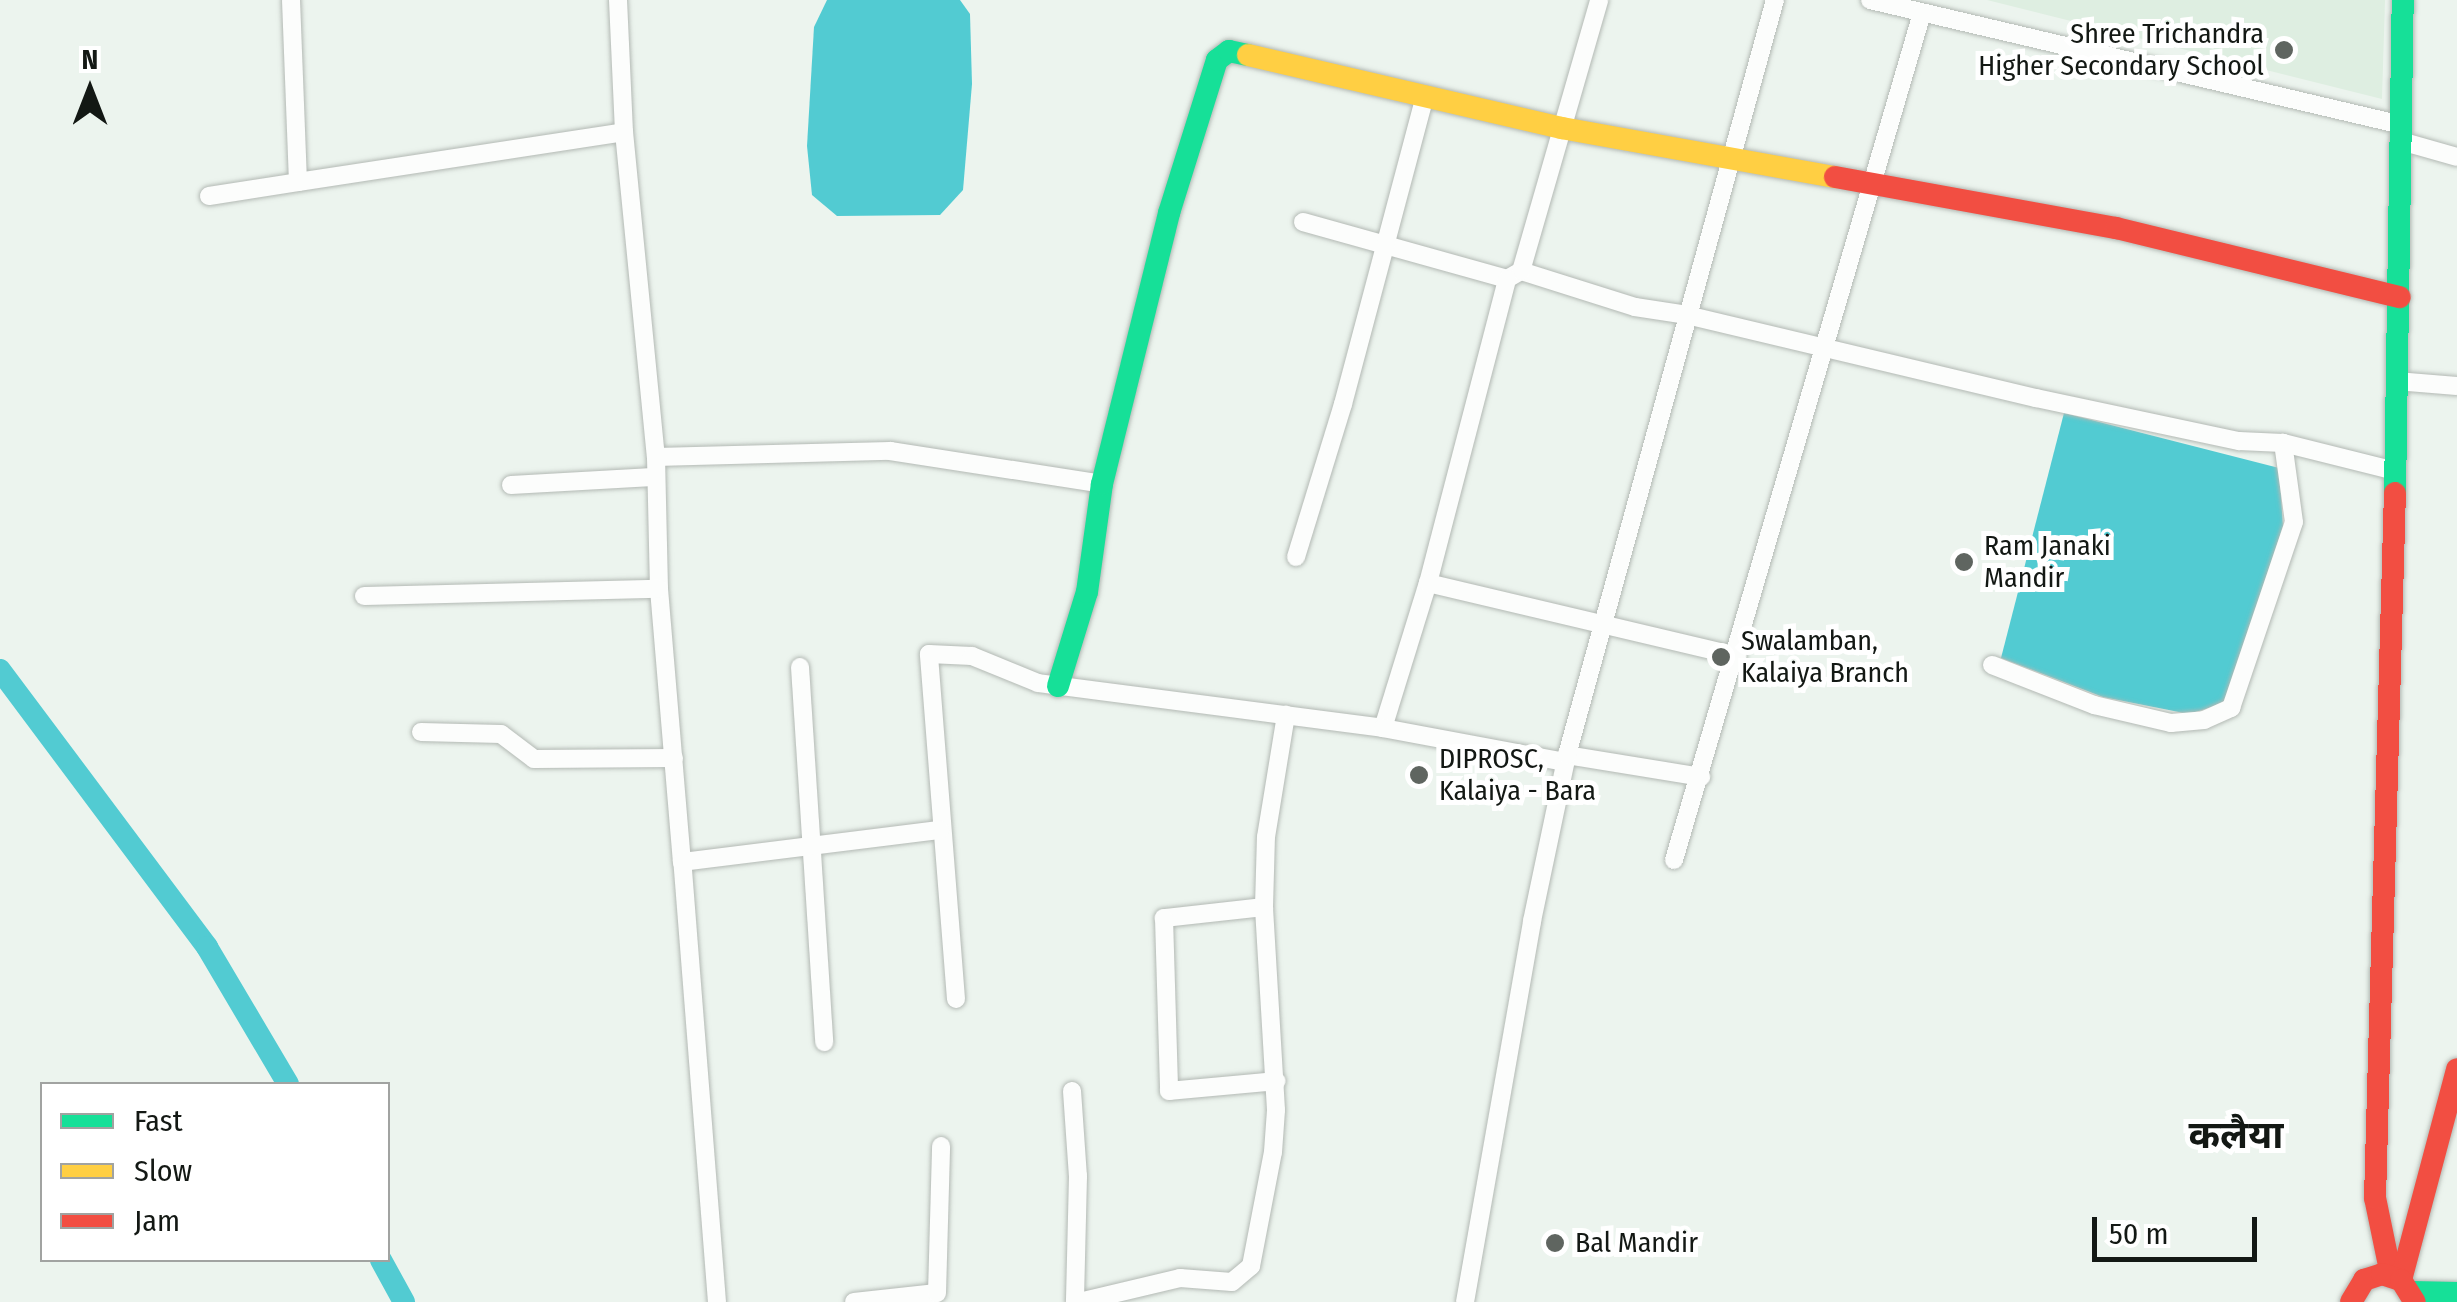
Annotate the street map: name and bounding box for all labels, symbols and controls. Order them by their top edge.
place label: Shree Trichandra Higher Secondary School [1978,17,2264,83]
marker: Shree Trichandra Higher Secondary School [2273,39,2295,61]
north arrow [40,40,140,140]
text: N [82,43,98,76]
place label: Ram Janaki Mandir [1984,529,2111,595]
marker: Ram Janaki Mandir [1953,551,1975,573]
place label: Swalamban, Kalaiya Branch [1741,624,1909,690]
marker: Swalamban, Kalaiya Branch [1710,646,1732,668]
place label: DIPROSC, Kalaiya - Bara [1439,742,1596,808]
marker: DIPROSC, Kalaiya - Bara [1408,764,1430,786]
legend [40,1082,390,1262]
text: Fast [134,1103,182,1139]
district label: कलैया [2189,1113,2283,1159]
text: Slow [134,1153,192,1189]
scale bar [2097,1197,2262,1259]
text: Jam [134,1203,180,1239]
text: 50 m [2109,1216,2169,1252]
place label: Bal Mandir [1575,1226,1698,1260]
marker: Bal Mandir [1544,1232,1566,1254]

